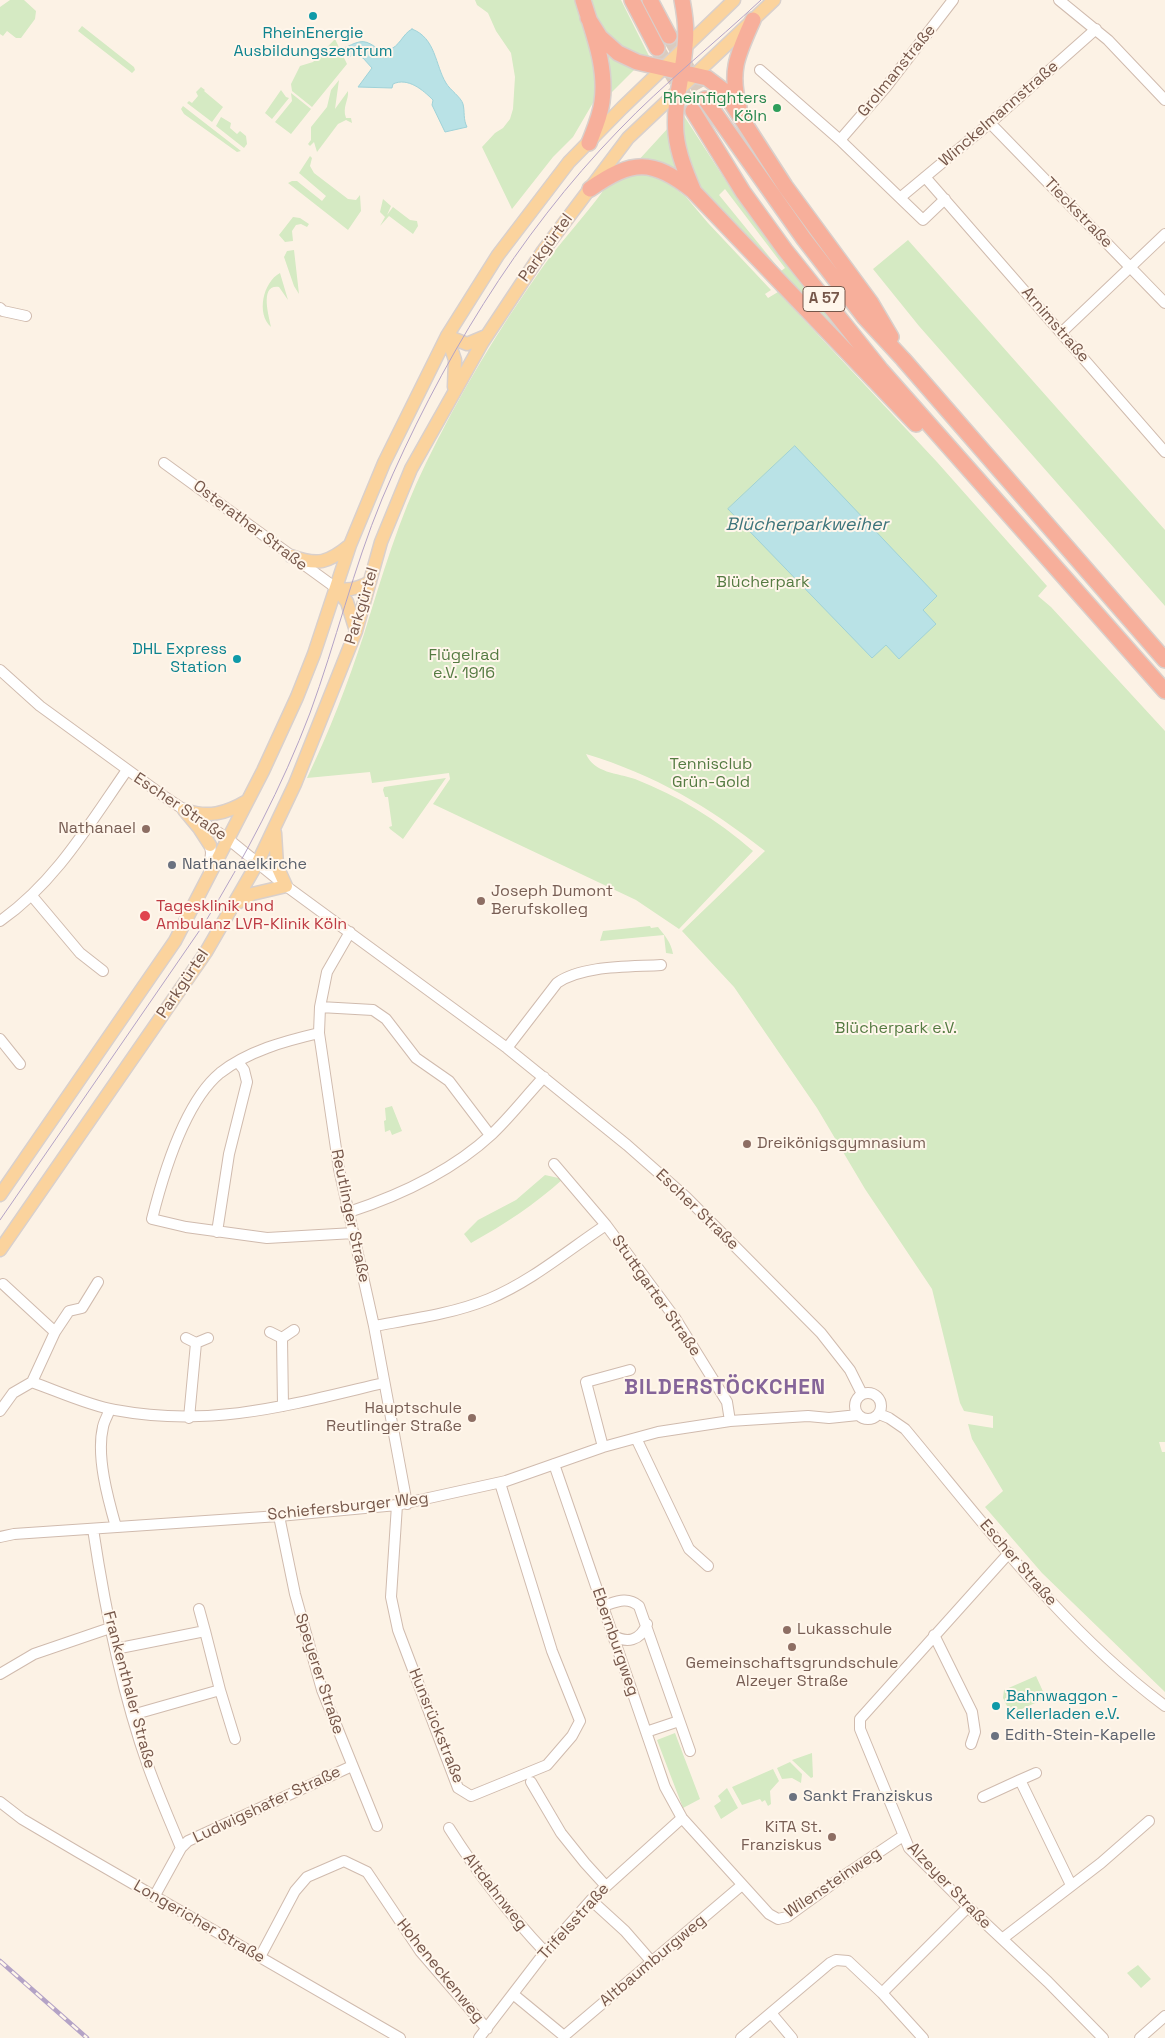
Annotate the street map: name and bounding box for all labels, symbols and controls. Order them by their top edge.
marker: RheinEnergie Ausbildungszentrum [307,10,319,22]
street label: Grolmanstraße [854,21,940,121]
place label: RheinEnergie Ausbildungszentrum [233,24,393,62]
street label: Winckelmannstraße [936,57,1062,171]
place label: Rheinfighters Köln [663,89,767,127]
marker: Rheinfighters Köln [771,102,783,114]
street label: Tieckstraße [1040,174,1116,252]
street label: Parkgürtel [515,210,577,286]
street label: Arnimstraße [1017,283,1093,367]
road number: A 57 [803,286,845,312]
street label: Osterather Straße [189,477,311,575]
water label: Blücherparkweiher [726,514,888,536]
street label: Parkgürtel [341,565,383,647]
park label: Blücherpark [716,573,810,593]
place label: DHL Express Station [132,640,227,678]
park label: Flügelrad e.V. 1916 [428,646,500,684]
marker: DHL Express Station [231,653,243,665]
park label: Tennisclub Grün-Gold [670,755,752,793]
street label: Escher Straße [130,769,230,845]
place label: Nathanael [58,819,136,839]
marker: Nathanael [140,823,152,835]
place label: Nathanaelkirche [182,855,307,875]
marker: Nathanaelkirche [166,859,178,871]
place label: Joseph Dumont Berufskolleg [491,882,613,920]
marker: Joseph Dumont Berufskolleg [475,895,487,907]
place label: Tagesklinik und Ambulanz LVR-Klinik Köln [156,897,347,935]
marker: Tagesklinik und Ambulanz LVR-Klinik Köln [138,909,152,923]
street label: Parkgürtel [153,946,213,1022]
park label: Blücherpark e.V. [835,1019,957,1039]
place label: Dreikönigsgymnasium [757,1134,926,1154]
marker: Dreikönigsgymnasium [741,1138,753,1150]
street label: Reutlinger Straße [326,1148,374,1284]
street label: Escher Straße [651,1166,743,1254]
street label: Stuttgarter Straße [607,1232,705,1360]
district label: BILDERSTÖCKCHEN [622,1375,828,1401]
place label: Hauptschule Reutlinger Straße [326,1399,462,1437]
marker: Hauptschule Reutlinger Straße [466,1412,478,1424]
street label: Schiefersburger Weg [266,1489,430,1525]
street label: Escher Straße [975,1516,1061,1610]
street label: Ebernburgweg [588,1585,642,1699]
street label: Frankenthaler Straße [99,1609,159,1771]
street label: Speyerer Straße [290,1611,348,1737]
place label: Lukasschule [797,1620,892,1640]
marker: Lukasschule [781,1624,793,1636]
marker: Gemeinschaftsgrundschule Alzeyer Straße [786,1641,798,1653]
place label: Gemeinschaftsgrundschule Alzeyer Straße [685,1654,899,1692]
street label: Hunsrückstraße [404,1666,468,1786]
place label: Bahnwaggon - Kellerladen e.V. [1006,1687,1120,1725]
marker: Bahnwaggon - Kellerladen e.V. [990,1700,1002,1712]
place label: Edith-Stein-Kapelle [1005,1726,1156,1746]
marker: Edith-Stein-Kapelle [989,1730,1001,1742]
street label: Ludwigshafer Straße [190,1762,344,1848]
place label: Sankt Franziskus [803,1787,933,1807]
marker: Sankt Franziskus [787,1791,799,1803]
place label: KiTA St. Franziskus [741,1818,822,1856]
marker: KiTA St. Franziskus [826,1831,838,1843]
street label: Alzeyer Straße [903,1839,995,1933]
street label: Wilensteinweg [781,1844,885,1922]
street label: Altdahnweg [459,1850,531,1934]
street label: Longericher Straße [130,1877,268,1967]
street label: Trifelsstraße [534,1880,614,1964]
street label: Altbaumburgweg [596,1911,710,2011]
street label: Hoheneckenweg [392,1915,488,2027]

